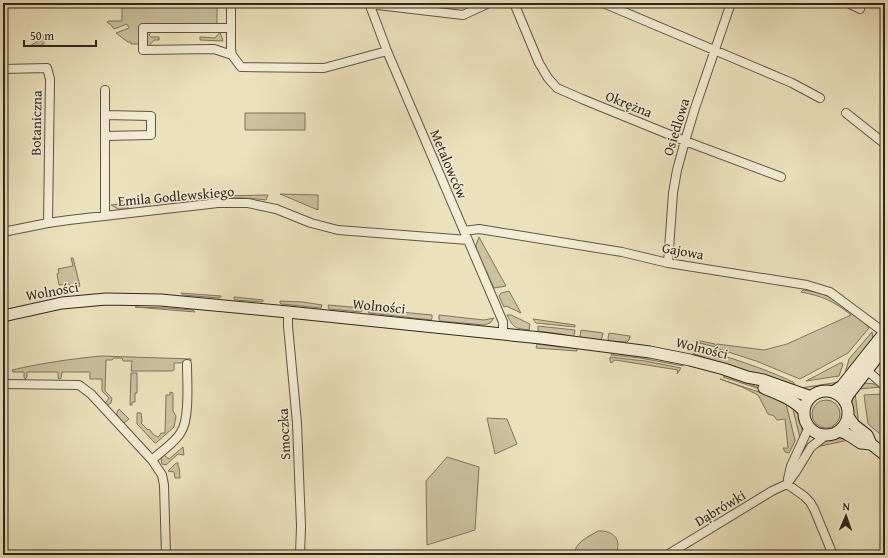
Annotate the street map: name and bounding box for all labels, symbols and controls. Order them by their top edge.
scale bar [24,22,96,48]
text: 50 m [30,27,54,44]
street label: Okrężna [603,86,656,123]
street label: Botaniczna [25,90,47,156]
street label: Osiedlowa [658,95,694,158]
street label: Metalowców [425,126,473,202]
street label: Emila Godlewskiego [117,181,235,211]
street label: Gajowa [661,238,706,265]
street label: Wolności [24,277,80,305]
street label: Wolności [352,293,407,319]
street label: Wolności [674,332,730,364]
street label: Smoczka [273,407,295,460]
street label: Dąbrówki [691,485,749,531]
north arrow [826,496,866,536]
text: N [842,498,851,514]

